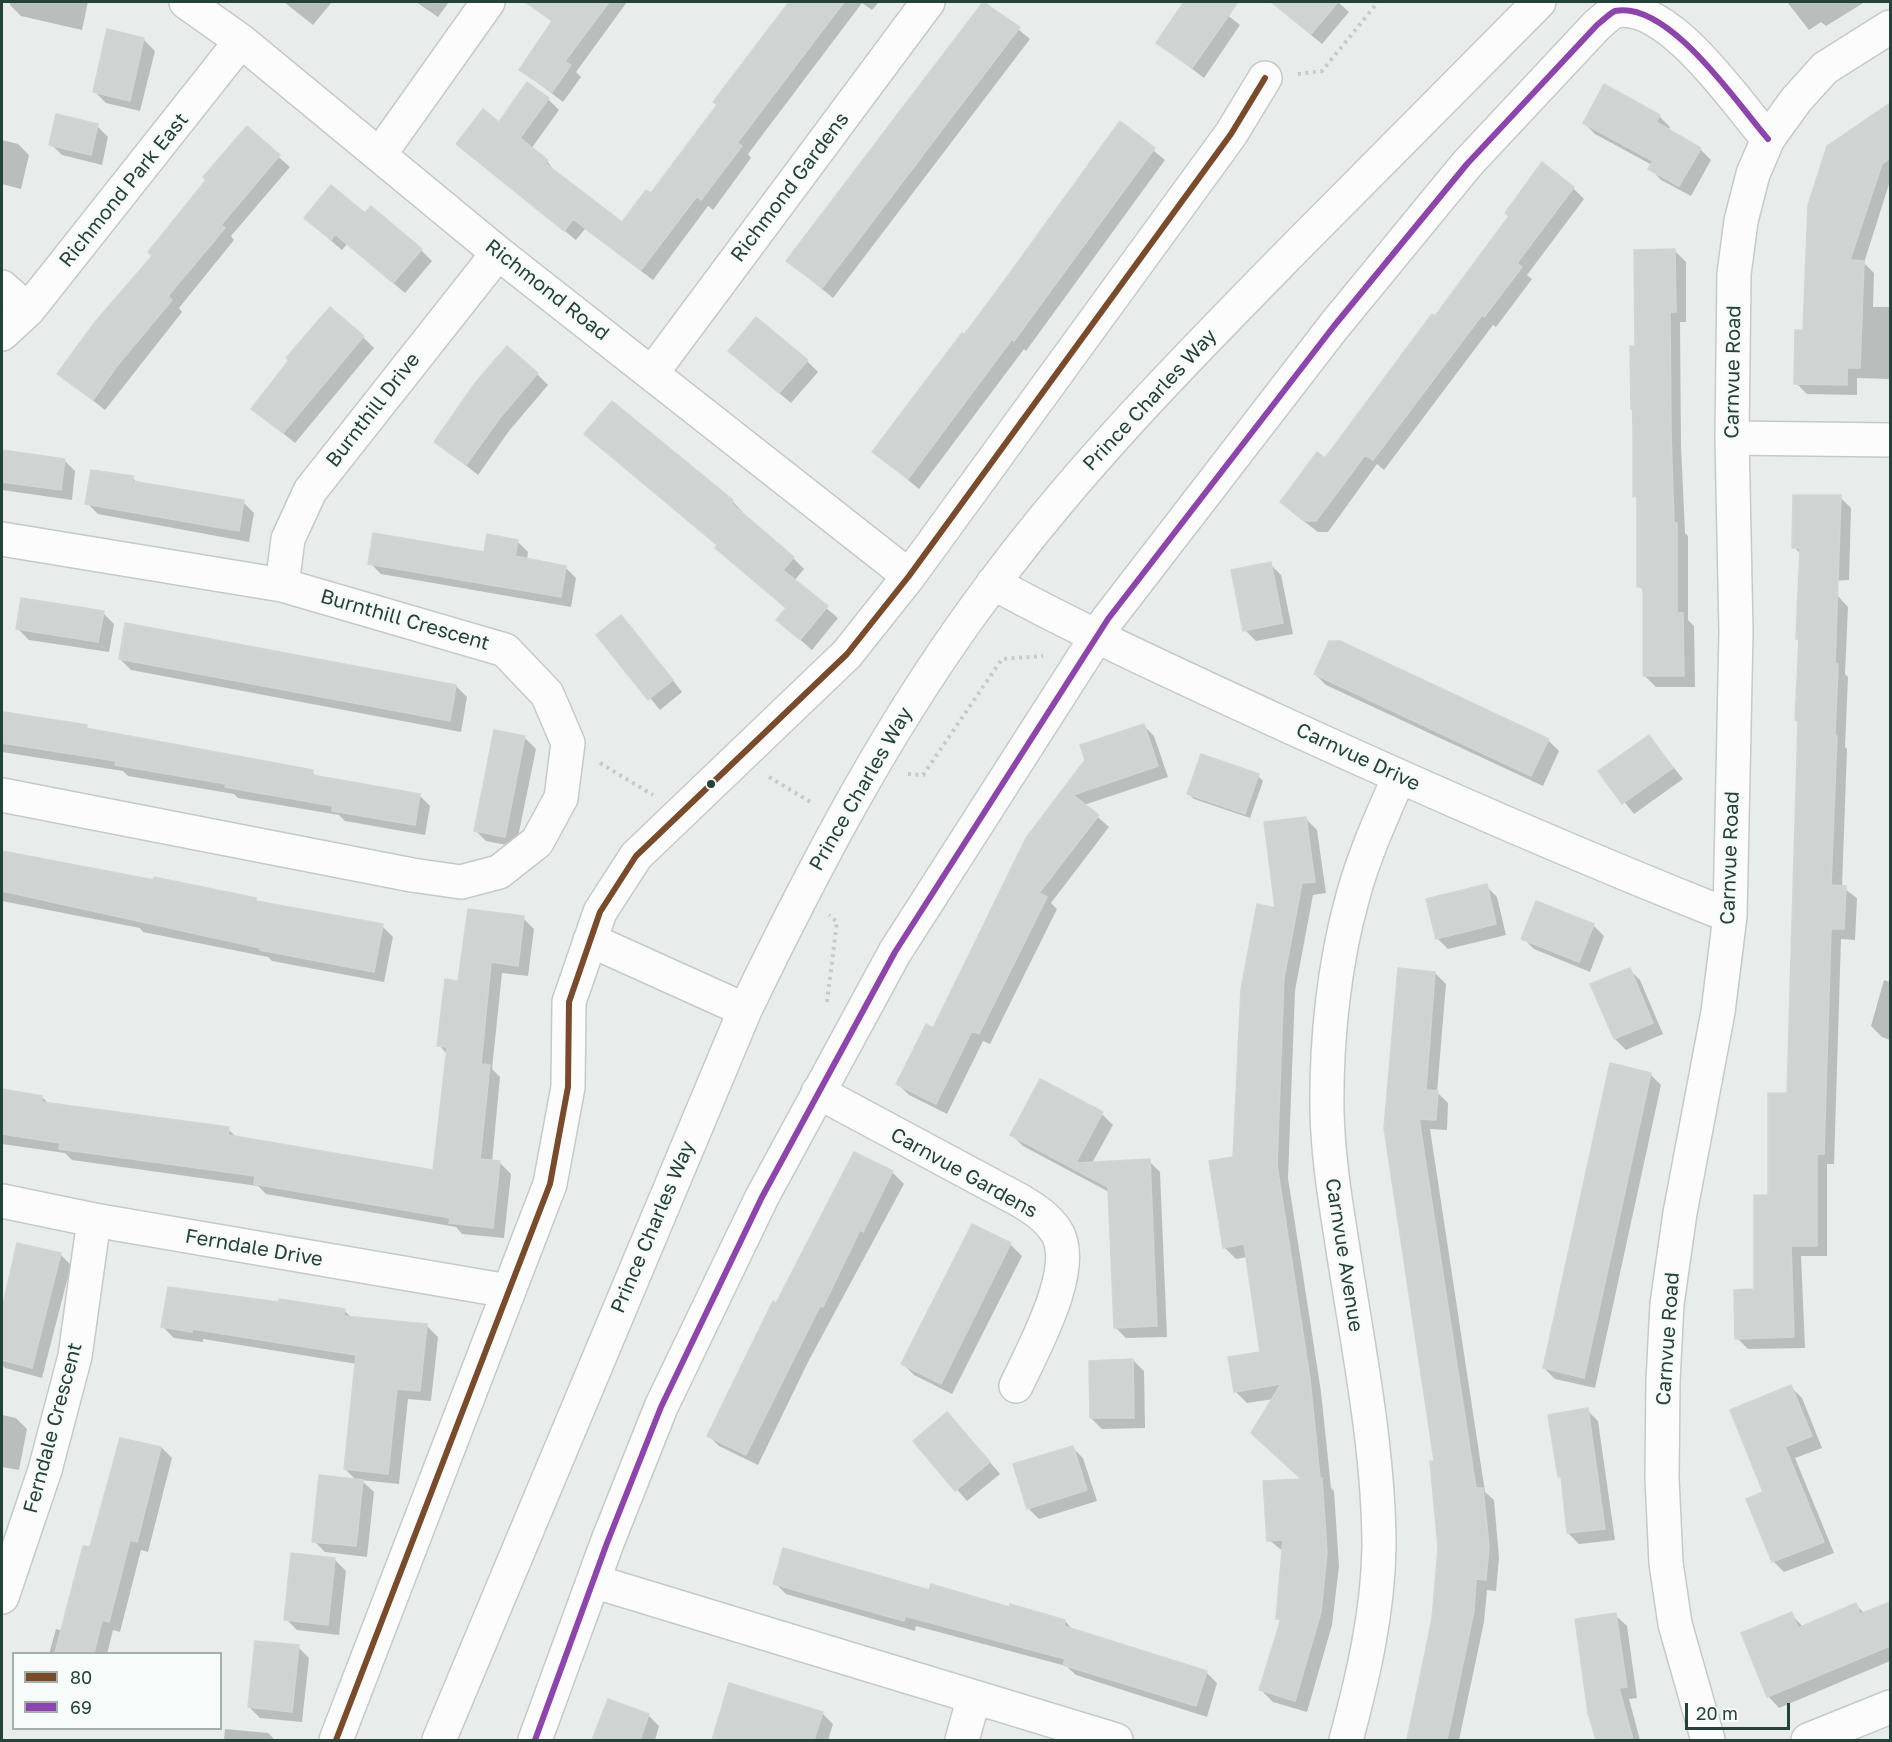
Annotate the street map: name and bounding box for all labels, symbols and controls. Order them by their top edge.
street label: Richmond Gardens [726,107,854,267]
street label: Richmond Park East [54,108,194,272]
street label: Richmond Road [480,234,614,346]
street label: Carnvue Road [1720,305,1746,439]
street label: Prince Charles Way [1078,324,1222,476]
street label: Burnthill Drive [321,348,425,472]
street label: Burnthill Crescent [318,584,492,656]
street label: Prince Charles Way [804,703,918,875]
street label: Carnvue Drive [1292,718,1424,796]
unlabelled marker [705,778,717,790]
street label: Carnvue Road [1716,791,1744,925]
street label: Carnvue Gardens [886,1123,1042,1223]
street label: Prince Charles Way [606,1137,700,1317]
street label: Carnvue Avenue [1320,1177,1368,1333]
street label: Ferndale Drive [183,1224,325,1272]
street label: Carnvue Road [1651,1272,1685,1406]
street label: Ferndale Crescent [19,1340,87,1516]
legend [12,1652,222,1730]
text: 80 [70,1666,92,1688]
scale bar [1688,1691,1793,1729]
text: 69 [70,1696,92,1718]
text: 20 m [1696,1702,1738,1724]

